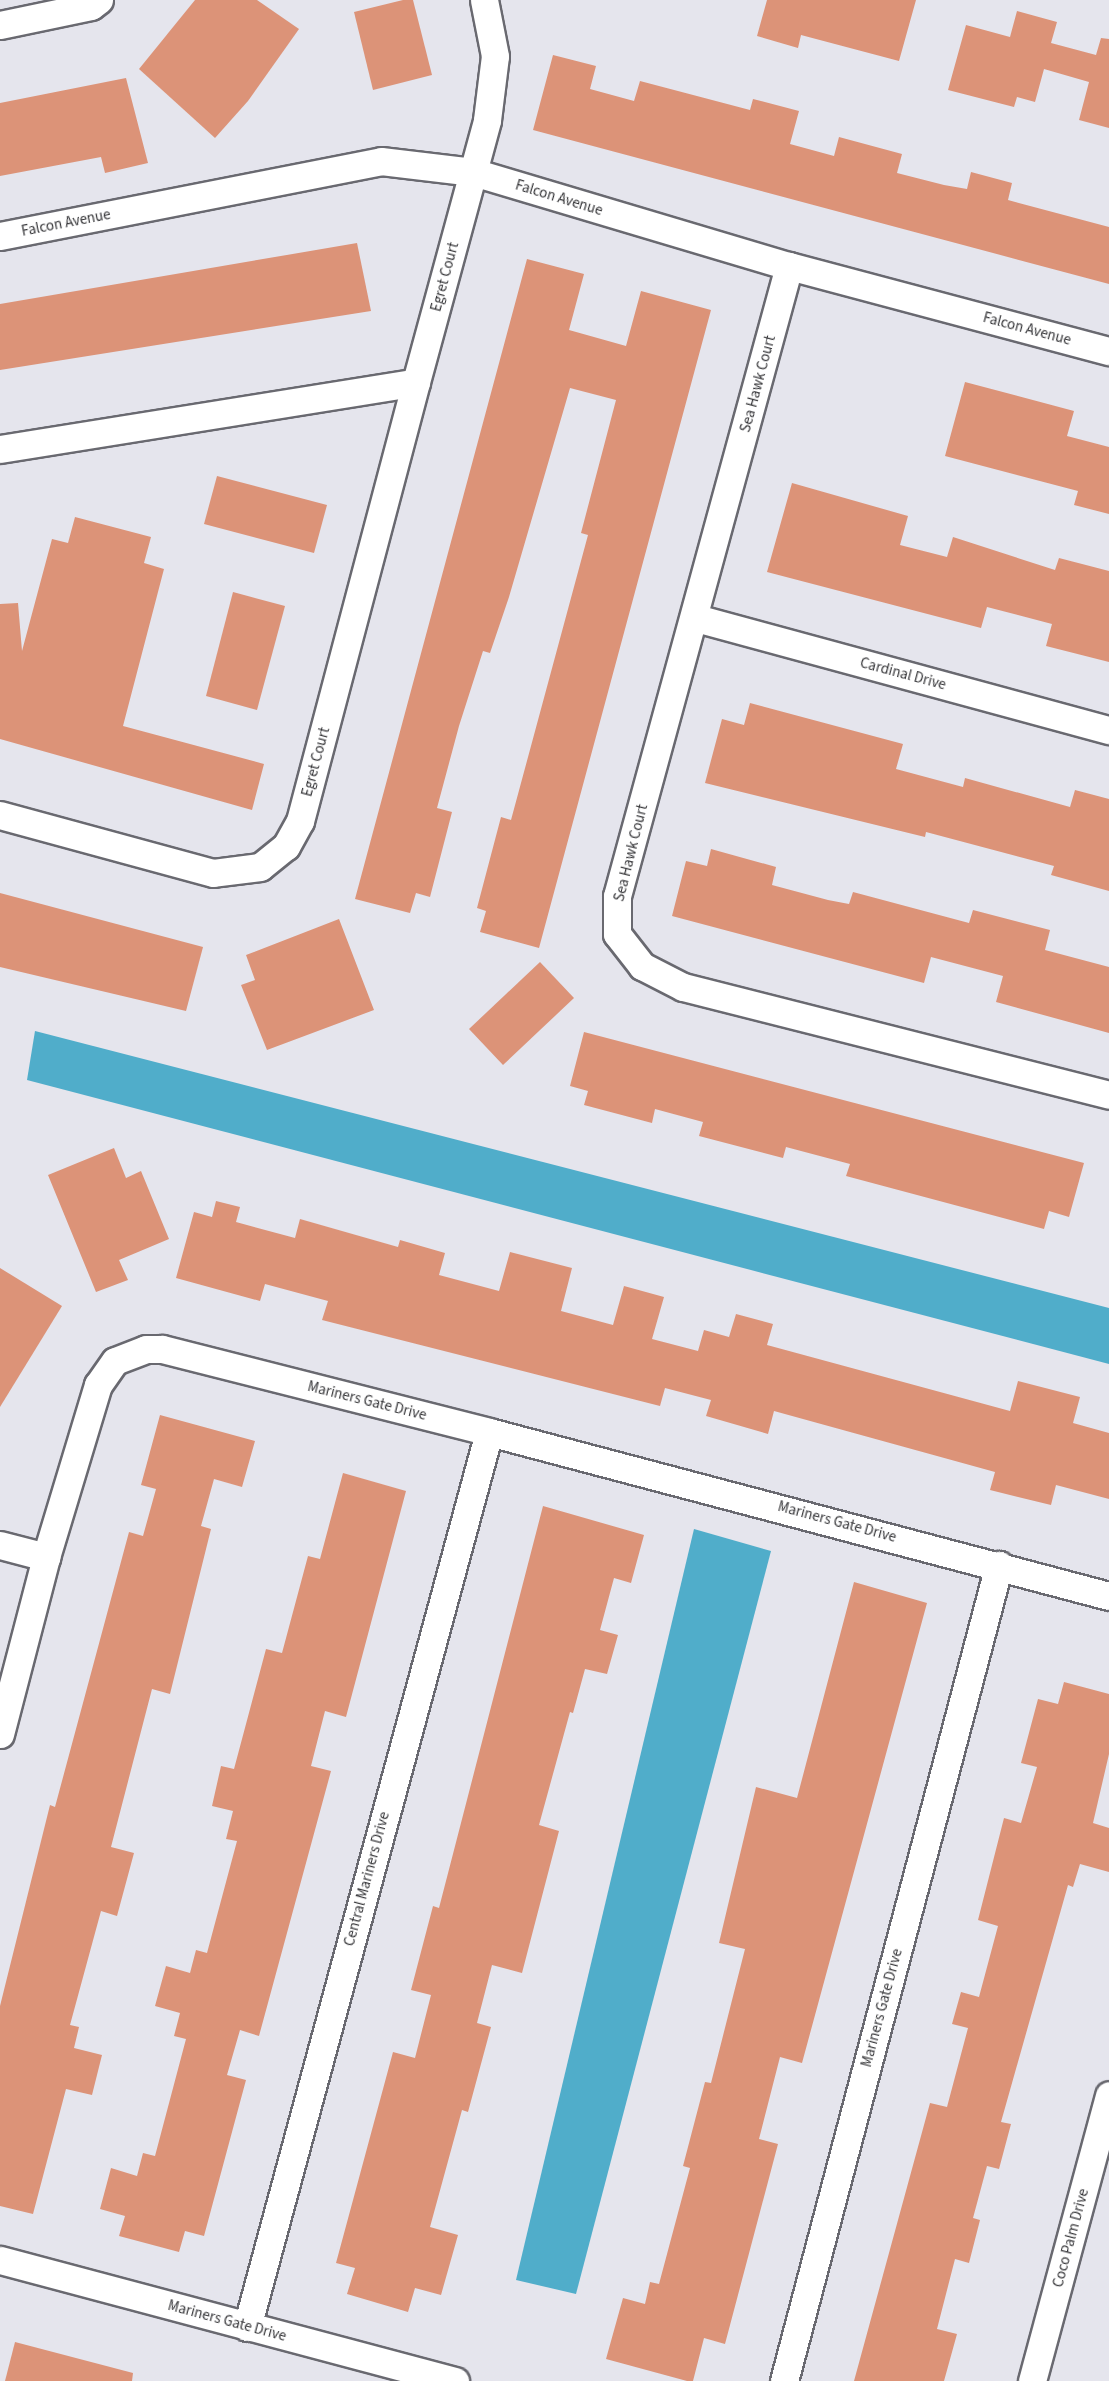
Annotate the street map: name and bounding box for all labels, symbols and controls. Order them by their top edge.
street label: Falcon Avenue [513,176,605,220]
street label: Falcon Avenue [20,206,112,240]
street label: Egret Court [427,240,463,314]
street label: Falcon Avenue [981,309,1073,349]
street label: Sea Hawk Court [736,334,780,434]
street label: Cardinal Drive [858,654,948,694]
street label: Egret Court [298,725,334,799]
street label: Sea Hawk Court [610,803,652,903]
street label: Mariners Gate Drive [306,1378,428,1424]
street label: Mariners Gate Drive [776,1498,898,1546]
street label: Central Mariners Drive [340,1810,394,1948]
street label: Mariners Gate Drive [858,1947,906,2069]
street label: Coco Palm Drive [1049,2187,1093,2289]
street label: Mariners Gate Drive [166,2297,288,2345]

